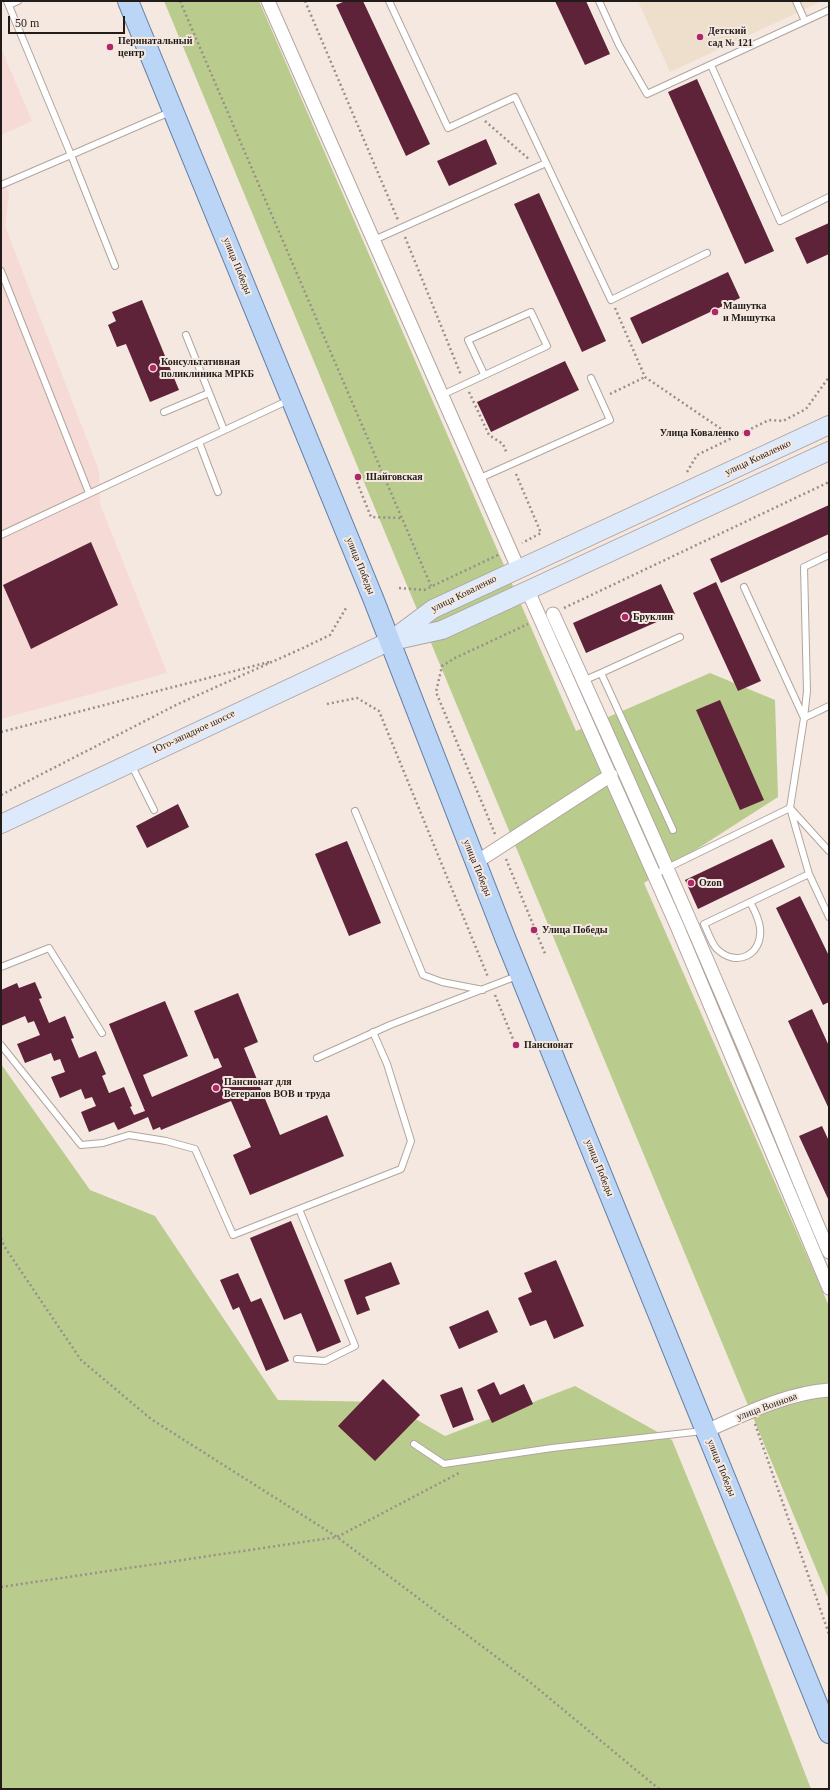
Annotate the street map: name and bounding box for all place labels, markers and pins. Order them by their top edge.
place label: Детский сад № 121 [708,25,753,48]
marker: Детский сад № 121 [695,32,705,42]
place label: Перинатальный центр [118,35,192,58]
marker: Перинатальный центр [105,42,115,52]
place label: Машутка и Мишутка [723,300,775,324]
marker: Машутка и Мишутка [710,307,720,317]
place label: Консультативная поликлиника МРКБ [161,356,254,380]
marker: Консультативная поликлиника МРКБ [148,363,158,373]
place label: Улица Коваленко [660,427,739,439]
marker: Улица Коваленко [742,428,752,438]
place label: Шайговская [366,471,423,483]
marker: Шайговская [353,472,363,482]
place label: Бруклин [633,611,673,623]
marker: Бруклин [620,612,630,622]
place label: Ozon [699,877,722,889]
marker: Ozon [686,878,696,888]
place label: Улица Победы [542,924,608,936]
marker: Улица Победы [529,925,539,935]
place label: Пансионат [524,1039,573,1051]
marker: Пансионат [511,1040,521,1050]
place label: Пансионат для Ветеранов ВОВ и труда [224,1076,330,1100]
marker: Пансионат для Ветеранов ВОВ и труда [211,1083,221,1093]

